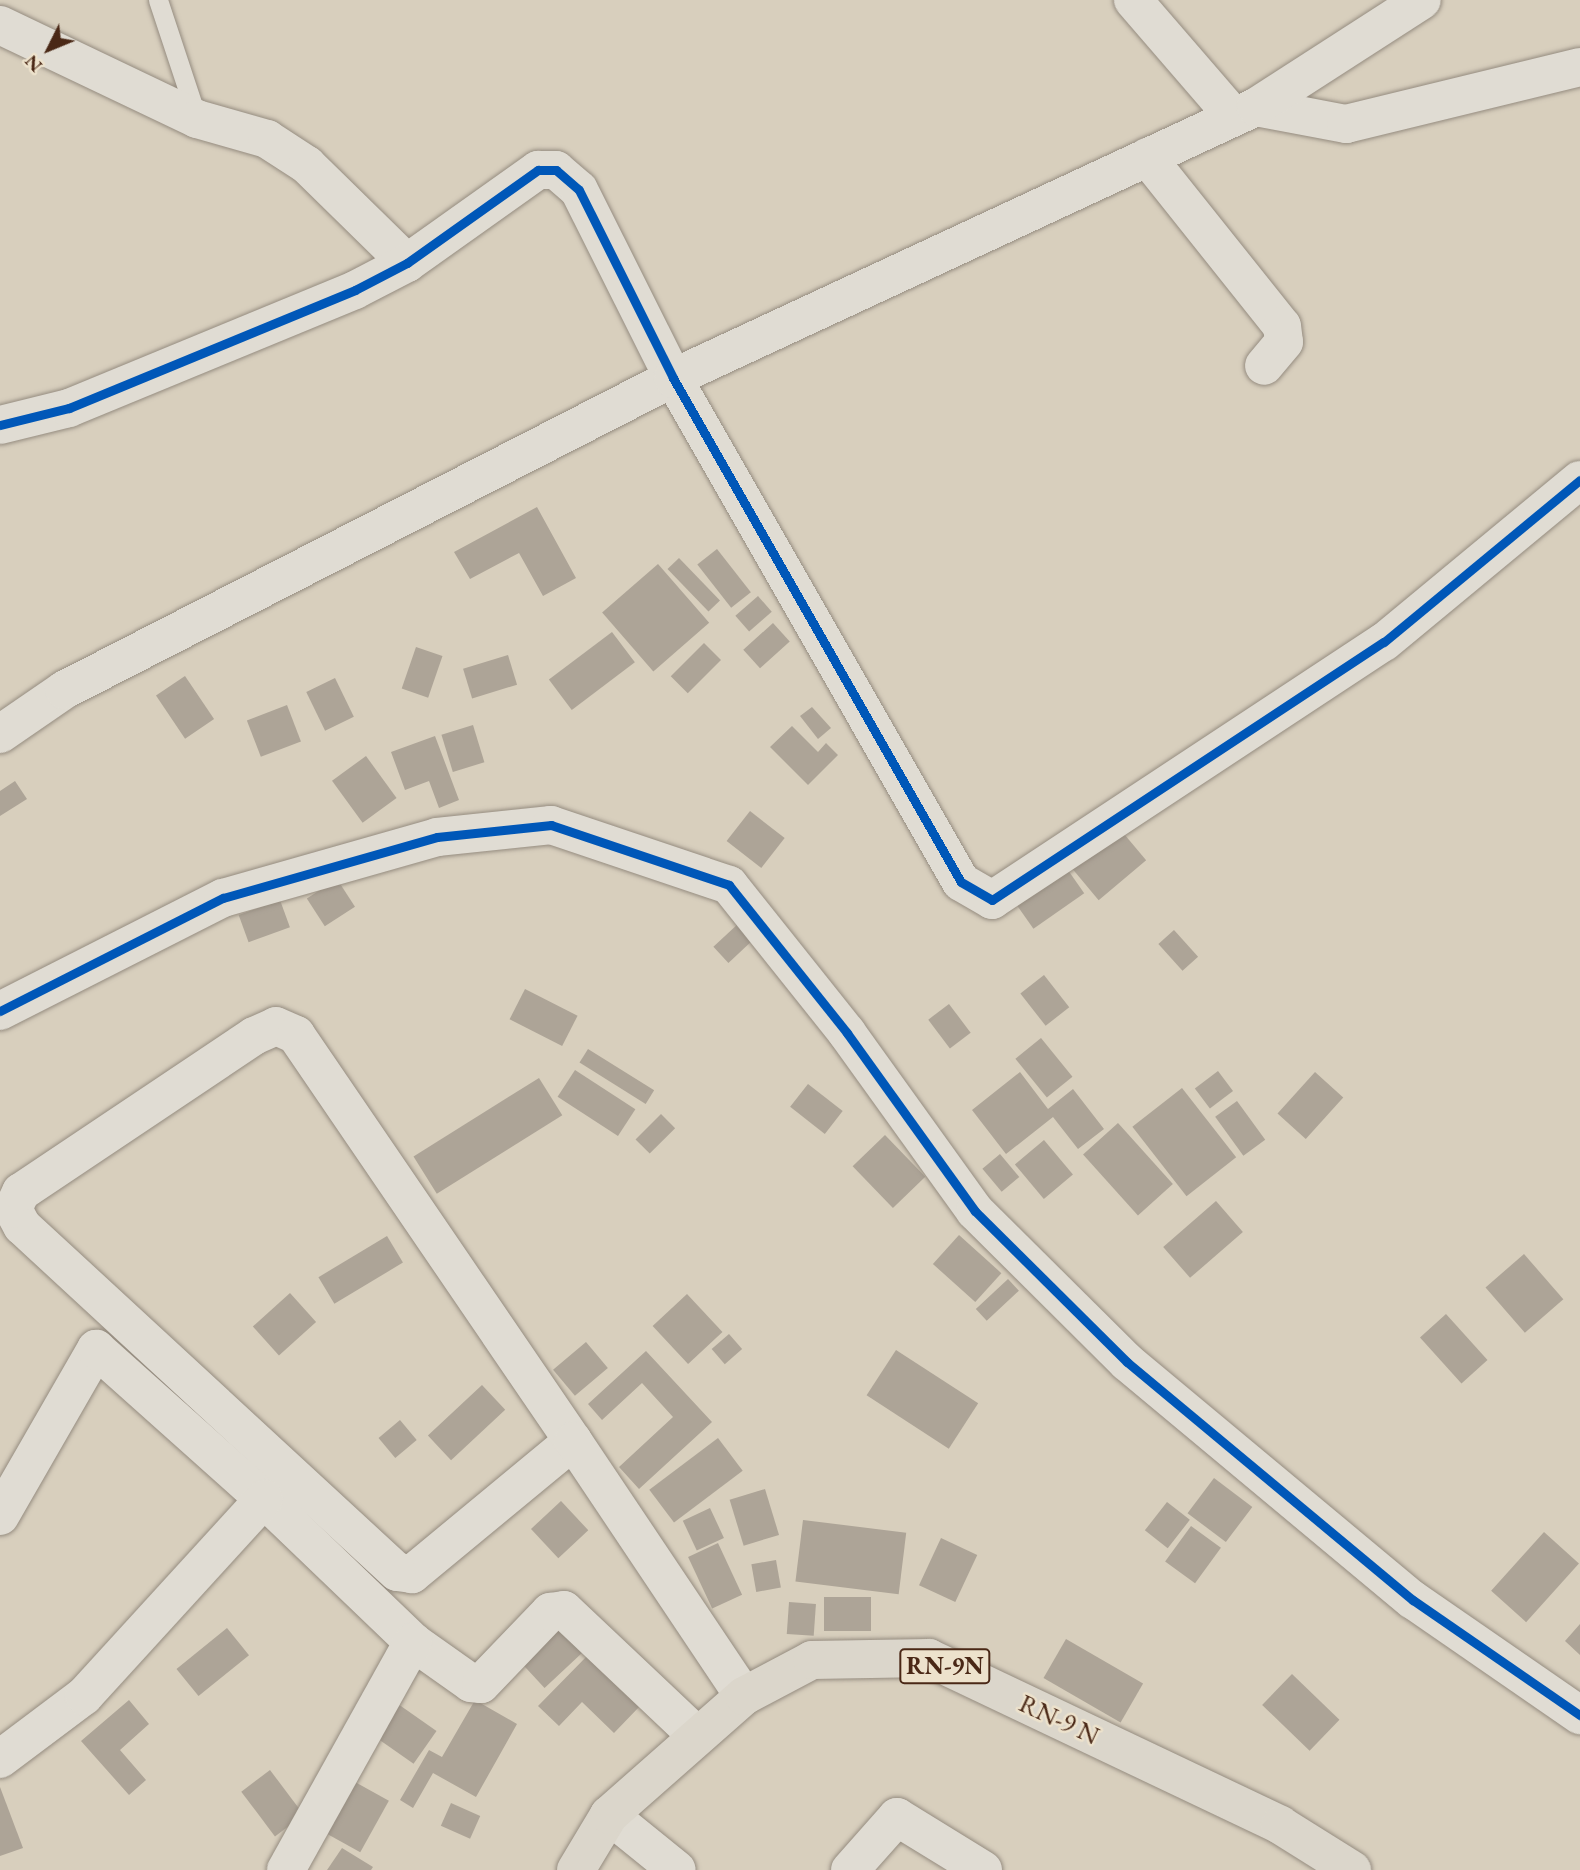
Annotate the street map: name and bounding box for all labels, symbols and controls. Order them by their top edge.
north arrow [14,14,84,84]
text: N [19,50,48,78]
road number: RN-9N [898,1646,992,1686]
street label: RN-9 N [1014,1688,1104,1752]

